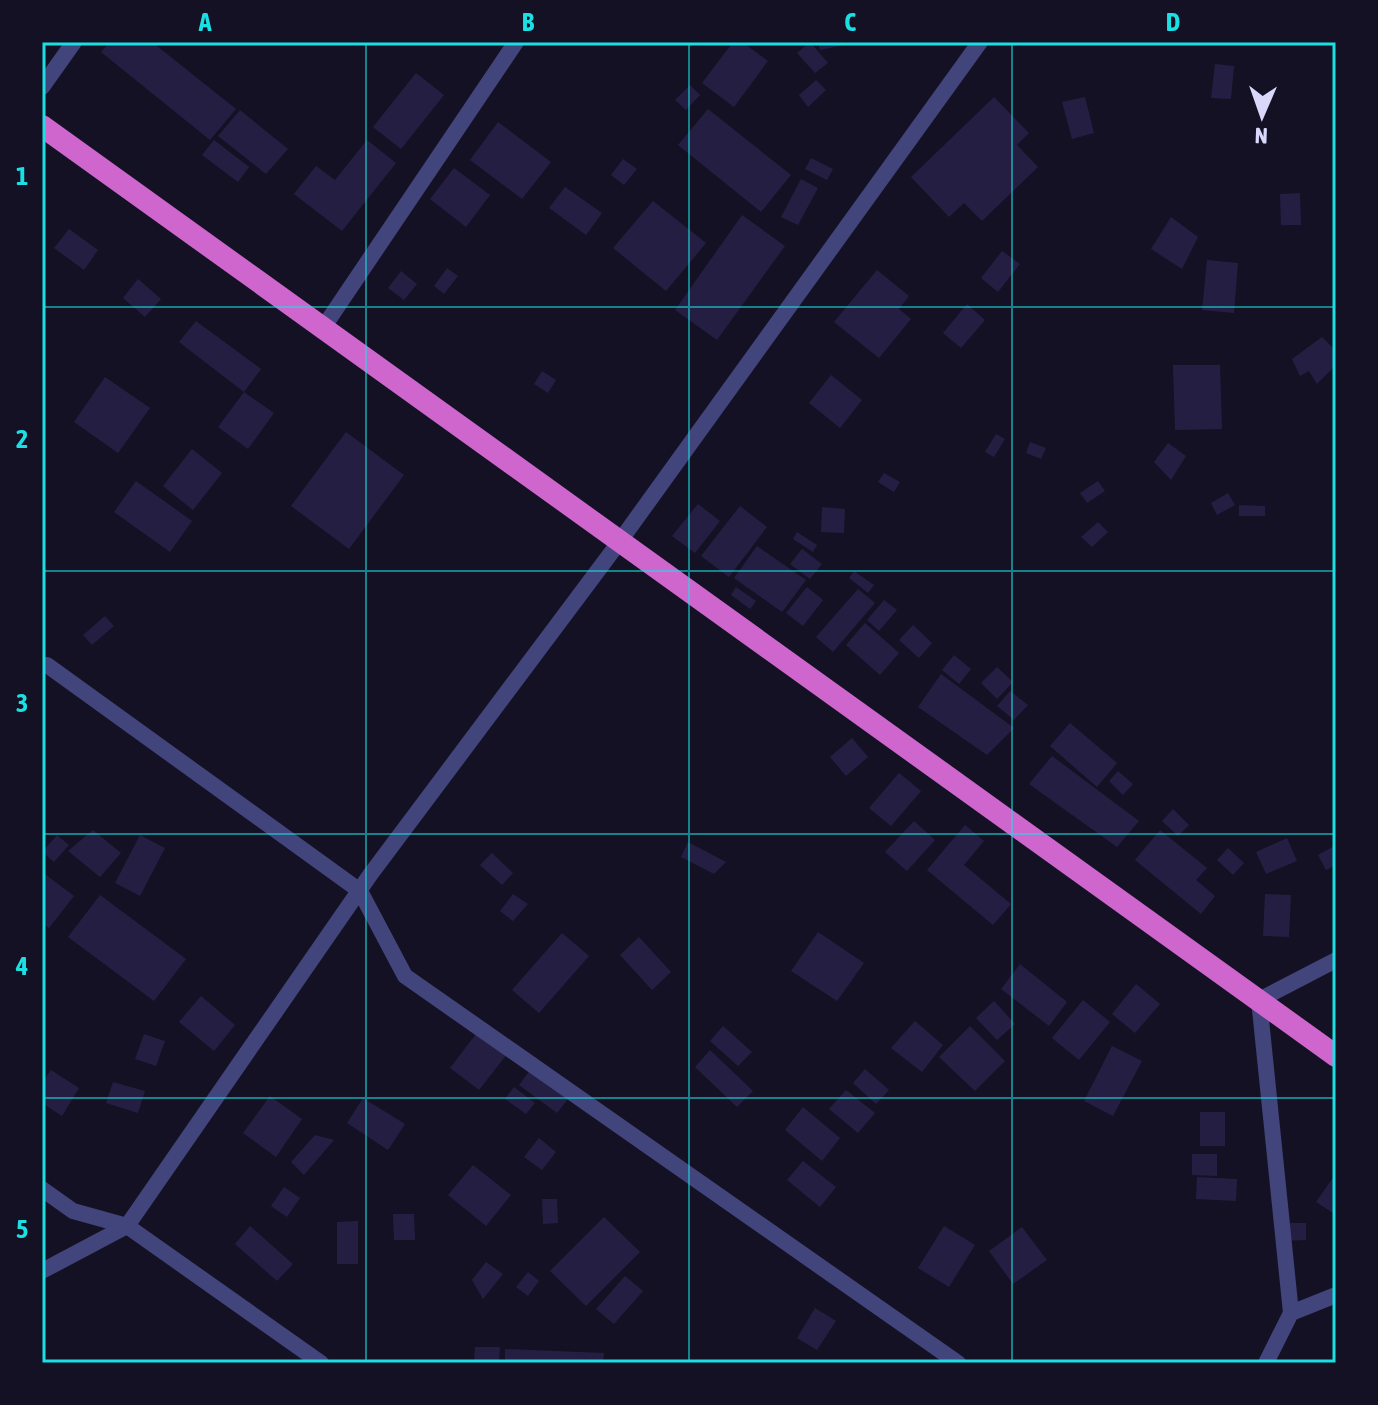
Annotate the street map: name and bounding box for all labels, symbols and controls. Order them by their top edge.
text: A [198,7,212,37]
text: B [522,7,535,37]
text: C [844,7,856,37]
text: D [1166,7,1180,37]
north arrow [1222,76,1302,156]
text: N [1254,123,1268,149]
text: 1 [16,161,28,191]
text: 2 [16,424,28,454]
text: 3 [16,688,28,718]
text: 4 [15,951,28,981]
text: 5 [16,1214,28,1244]

